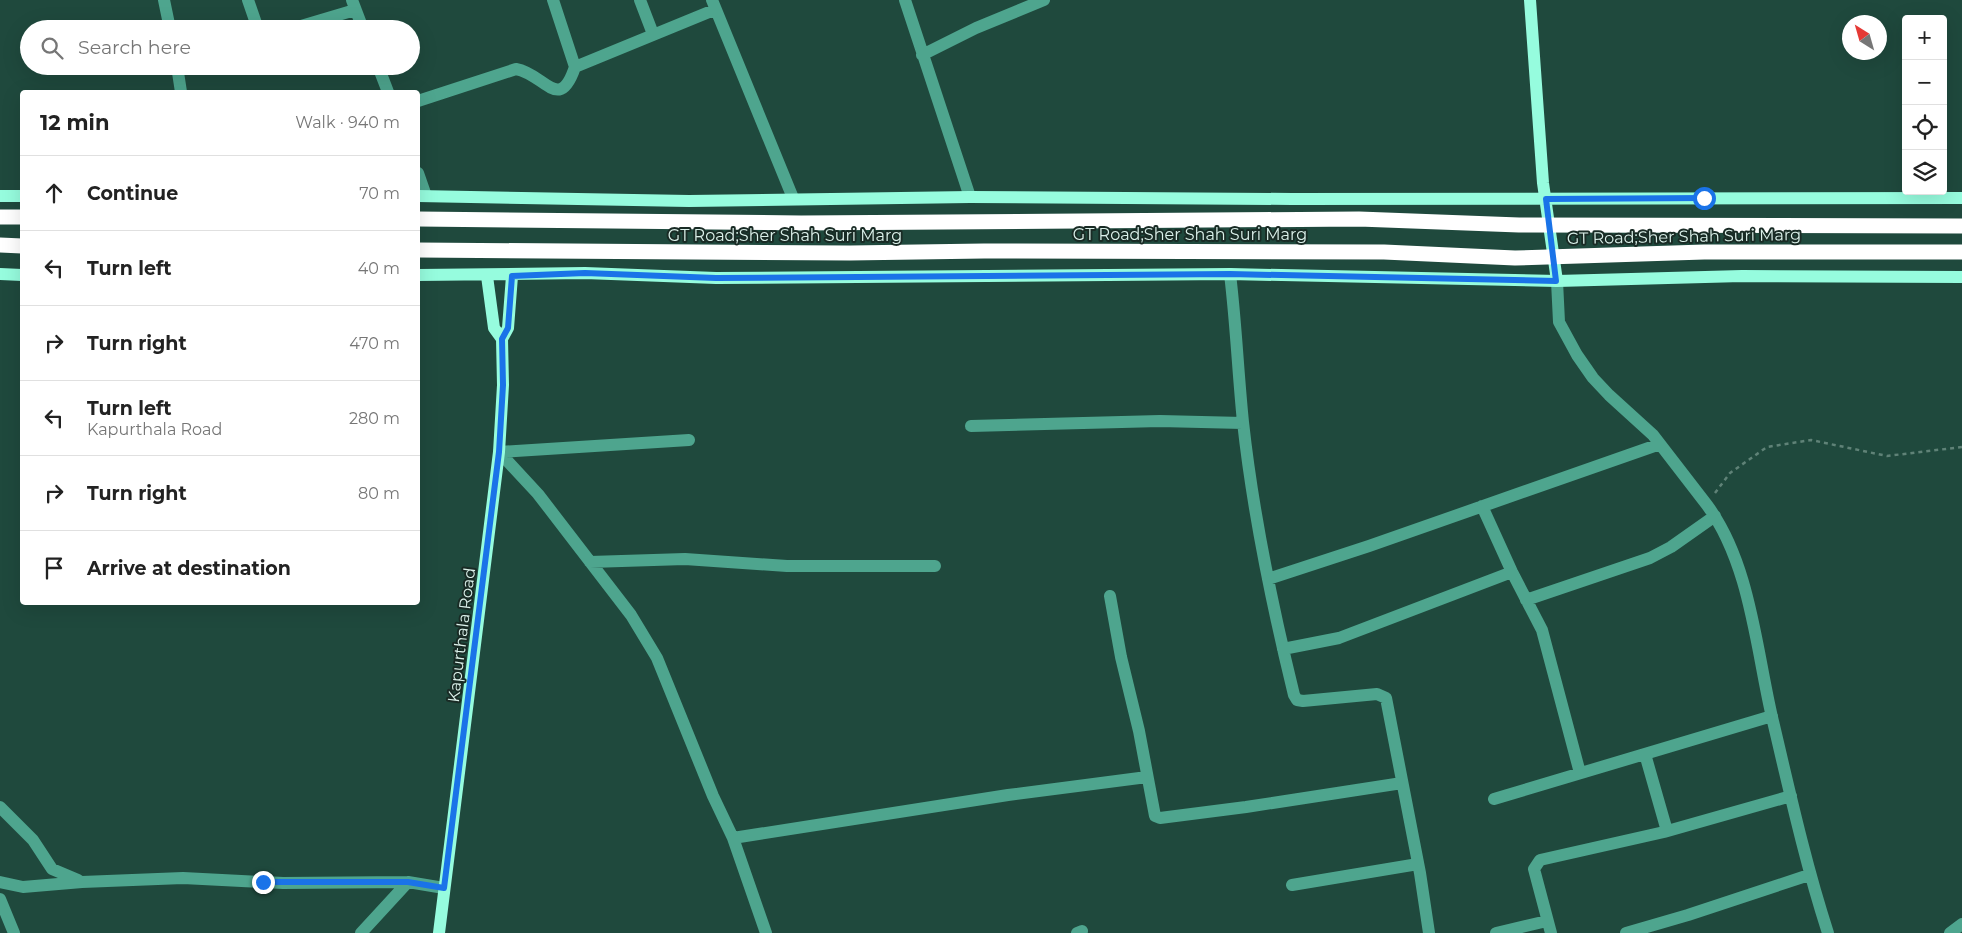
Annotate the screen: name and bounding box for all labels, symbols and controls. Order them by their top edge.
north arrow [1842,15,1887,60]
map controls [1902,15,1947,195]
button: + [1902,15,1947,60]
search box [20,20,420,75]
icon: search [38,34,66,62]
text: Search here [78,36,191,59]
button: − [1902,60,1947,105]
button: locate [1902,105,1947,150]
text: 12 min [40,110,109,135]
text: Walk · 940 m [295,113,400,132]
button: layers [1902,150,1947,195]
icon: ahead [40,179,68,207]
text: Continue [87,182,178,205]
text: 70 m [359,184,400,203]
route start [1693,187,1716,210]
street label: GT Road;Sher Shah Suri Marg [1073,225,1307,244]
street label: GT Road;Sher Shah Suri Marg [1567,225,1801,248]
street label: GT Road;Sher Shah Suri Marg [668,226,902,245]
icon: left [40,254,68,282]
text: Turn left [87,257,172,280]
text: 40 m [358,259,400,278]
icon: right [40,329,68,357]
text: Turn right [87,332,187,355]
text: 470 m [349,334,400,353]
text: Turn left [87,397,172,420]
icon: left [40,404,68,432]
text: 280 m [349,409,400,428]
text: Kapurthala Road [87,420,222,439]
icon: right [40,479,68,507]
text: Turn right [87,482,187,505]
text: 80 m [358,484,400,503]
icon: arrive [40,554,68,582]
text: Arrive at destination [87,557,291,580]
street label: Kapurthala Road [444,567,479,703]
route end [252,871,275,894]

